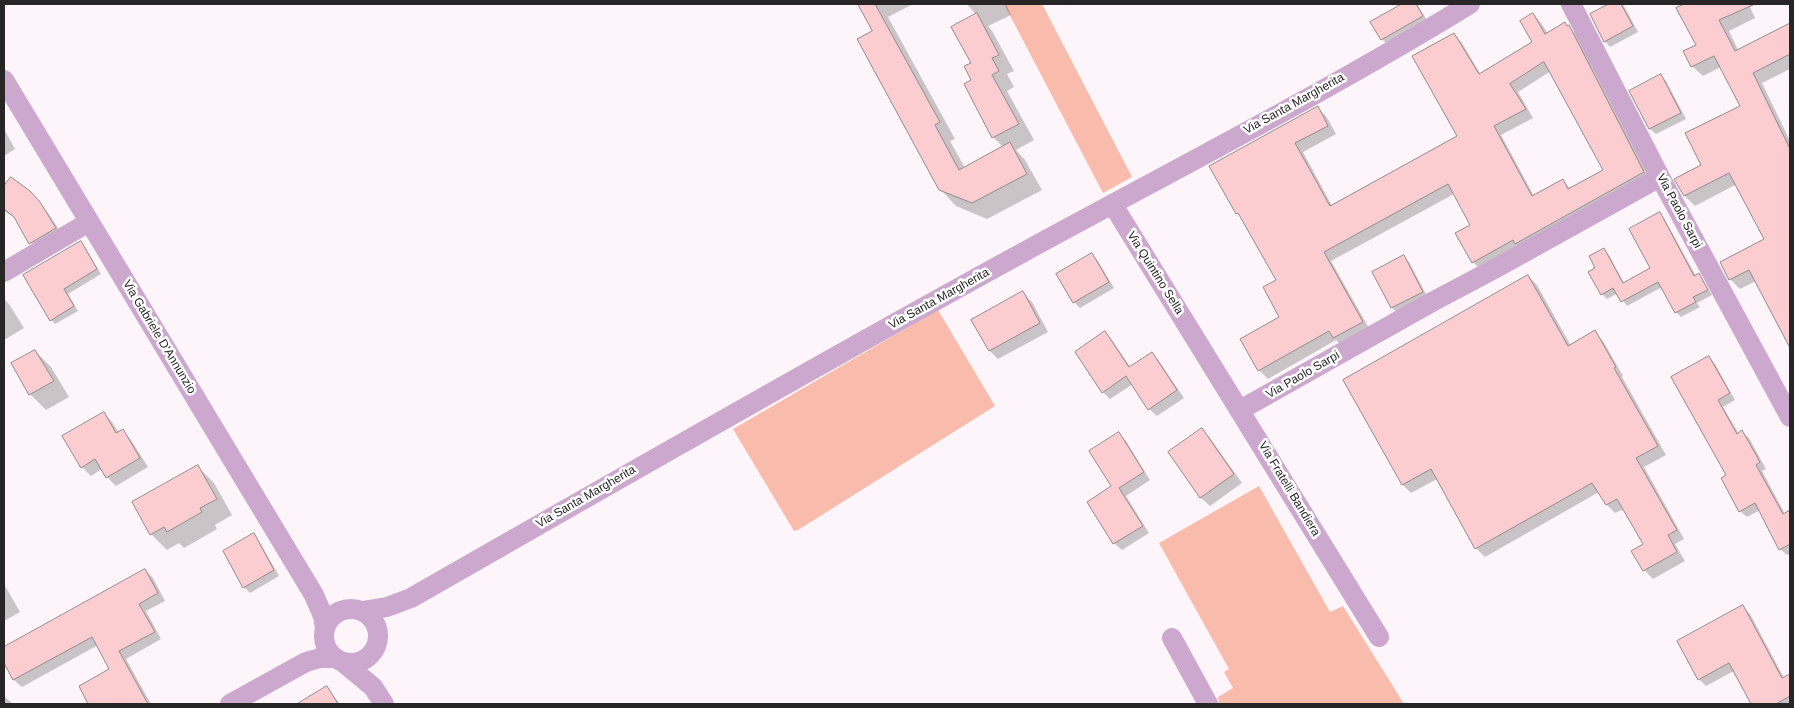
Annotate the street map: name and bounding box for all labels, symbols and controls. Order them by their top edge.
street label: Via Santa Margherita [1241,70,1347,138]
street label: Via Paolo Sarpi [1653,171,1705,251]
street label: Via Quintino Sella [1124,229,1186,317]
street label: Via Santa Margherita [886,265,992,333]
street label: Via Gabriele D'Annunzio [119,278,199,396]
street label: Via Paolo Sarpi [1264,348,1342,402]
street label: Via Fratelli Bandiera [1255,439,1323,539]
street label: Via Santa Margherita [534,463,638,531]

